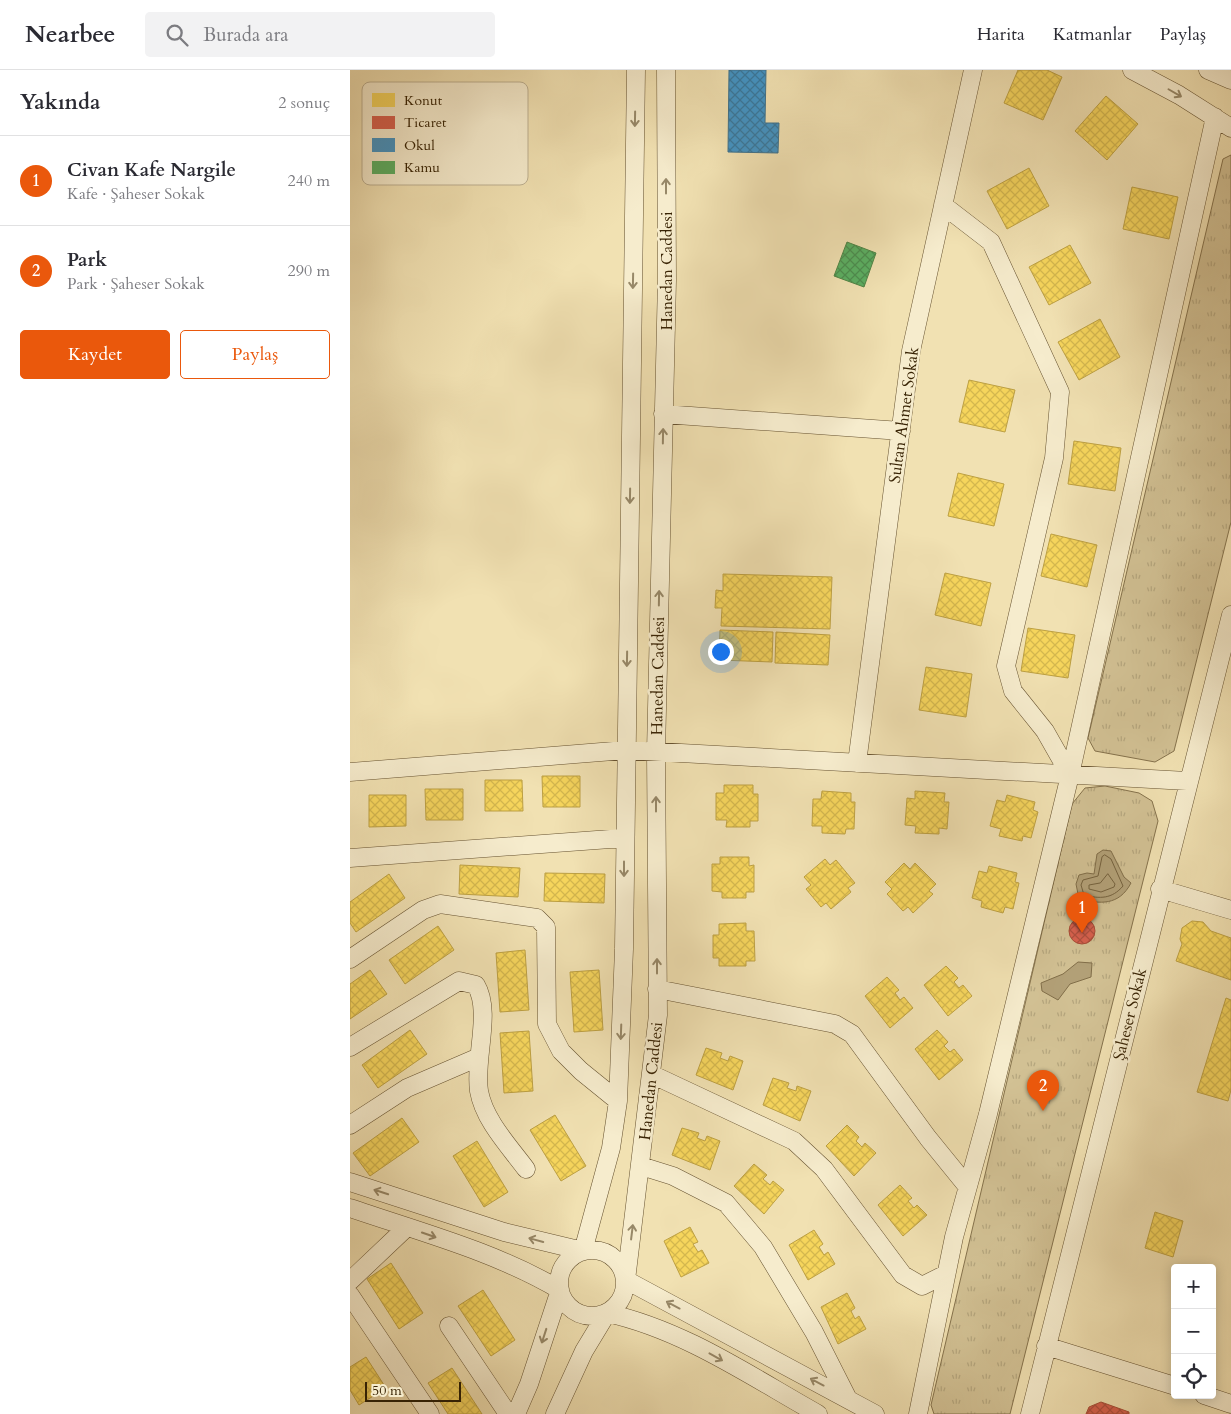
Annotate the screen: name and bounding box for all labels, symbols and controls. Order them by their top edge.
search box [145,12,495,57]
text: Nearbee [25,18,115,51]
icon: search [163,21,191,49]
text: Burada ara [203,22,289,48]
text: Harita [977,22,1025,47]
text: Katmanlar [1053,22,1132,47]
text: Paylaş [1160,22,1206,47]
legend [362,82,528,185]
text: Yakında [20,88,100,117]
one-way arrow [1167,88,1182,98]
text: Konut [404,91,443,110]
text: 2 sonuç [278,92,330,114]
one-way arrow [631,110,640,126]
text: Ticaret [404,113,447,132]
text: Okul [404,136,435,155]
text: Civan Kafe Nargile [67,157,236,183]
text: Kamu [404,158,440,177]
text: 1 [32,170,40,192]
text: 240 m [288,170,330,192]
one-way arrow [661,178,671,194]
text: Kafe · Şaheser Sokak [67,183,205,205]
street label: Hanedan Caddesi [656,211,678,330]
text: Park [67,247,107,273]
text: 2 [32,260,40,282]
text: 290 m [288,260,330,282]
one-way arrow [628,272,638,289]
text: Park · Şaheser Sokak [67,273,205,295]
button: Kaydet [20,330,170,379]
button: Paylaş [180,330,330,379]
street label: Sultan Ahmet Sokak [884,345,924,485]
one-way arrow [658,428,668,444]
one-way arrow [625,488,635,504]
one-way arrow [654,591,664,607]
street label: Hanedan Caddesi [646,616,670,736]
your location [708,639,734,665]
one-way arrow [622,650,632,666]
one-way arrow [651,796,661,812]
one-way arrow [619,860,629,877]
pin: 1 [1066,892,1098,933]
one-way arrow [652,958,662,974]
street label: Şaheser Sokak [1108,965,1152,1063]
street label: Hanedan Caddesi [634,1020,668,1141]
one-way arrow [616,1023,626,1039]
pin: 2 [1027,1070,1059,1111]
one-way arrow [374,1187,389,1196]
one-way arrow [627,1224,637,1240]
one-way arrow [421,1231,437,1240]
one-way arrow [528,1235,544,1245]
map controls [1171,1264,1216,1399]
button: + [1171,1264,1216,1309]
one-way arrow [667,1300,681,1310]
button: − [1171,1309,1216,1354]
one-way arrow [539,1328,549,1344]
one-way arrow [709,1352,724,1362]
button: locate [1171,1354,1216,1399]
one-way arrow [810,1377,825,1386]
scale bar [365,1379,461,1402]
text: 50 m [372,1381,402,1400]

